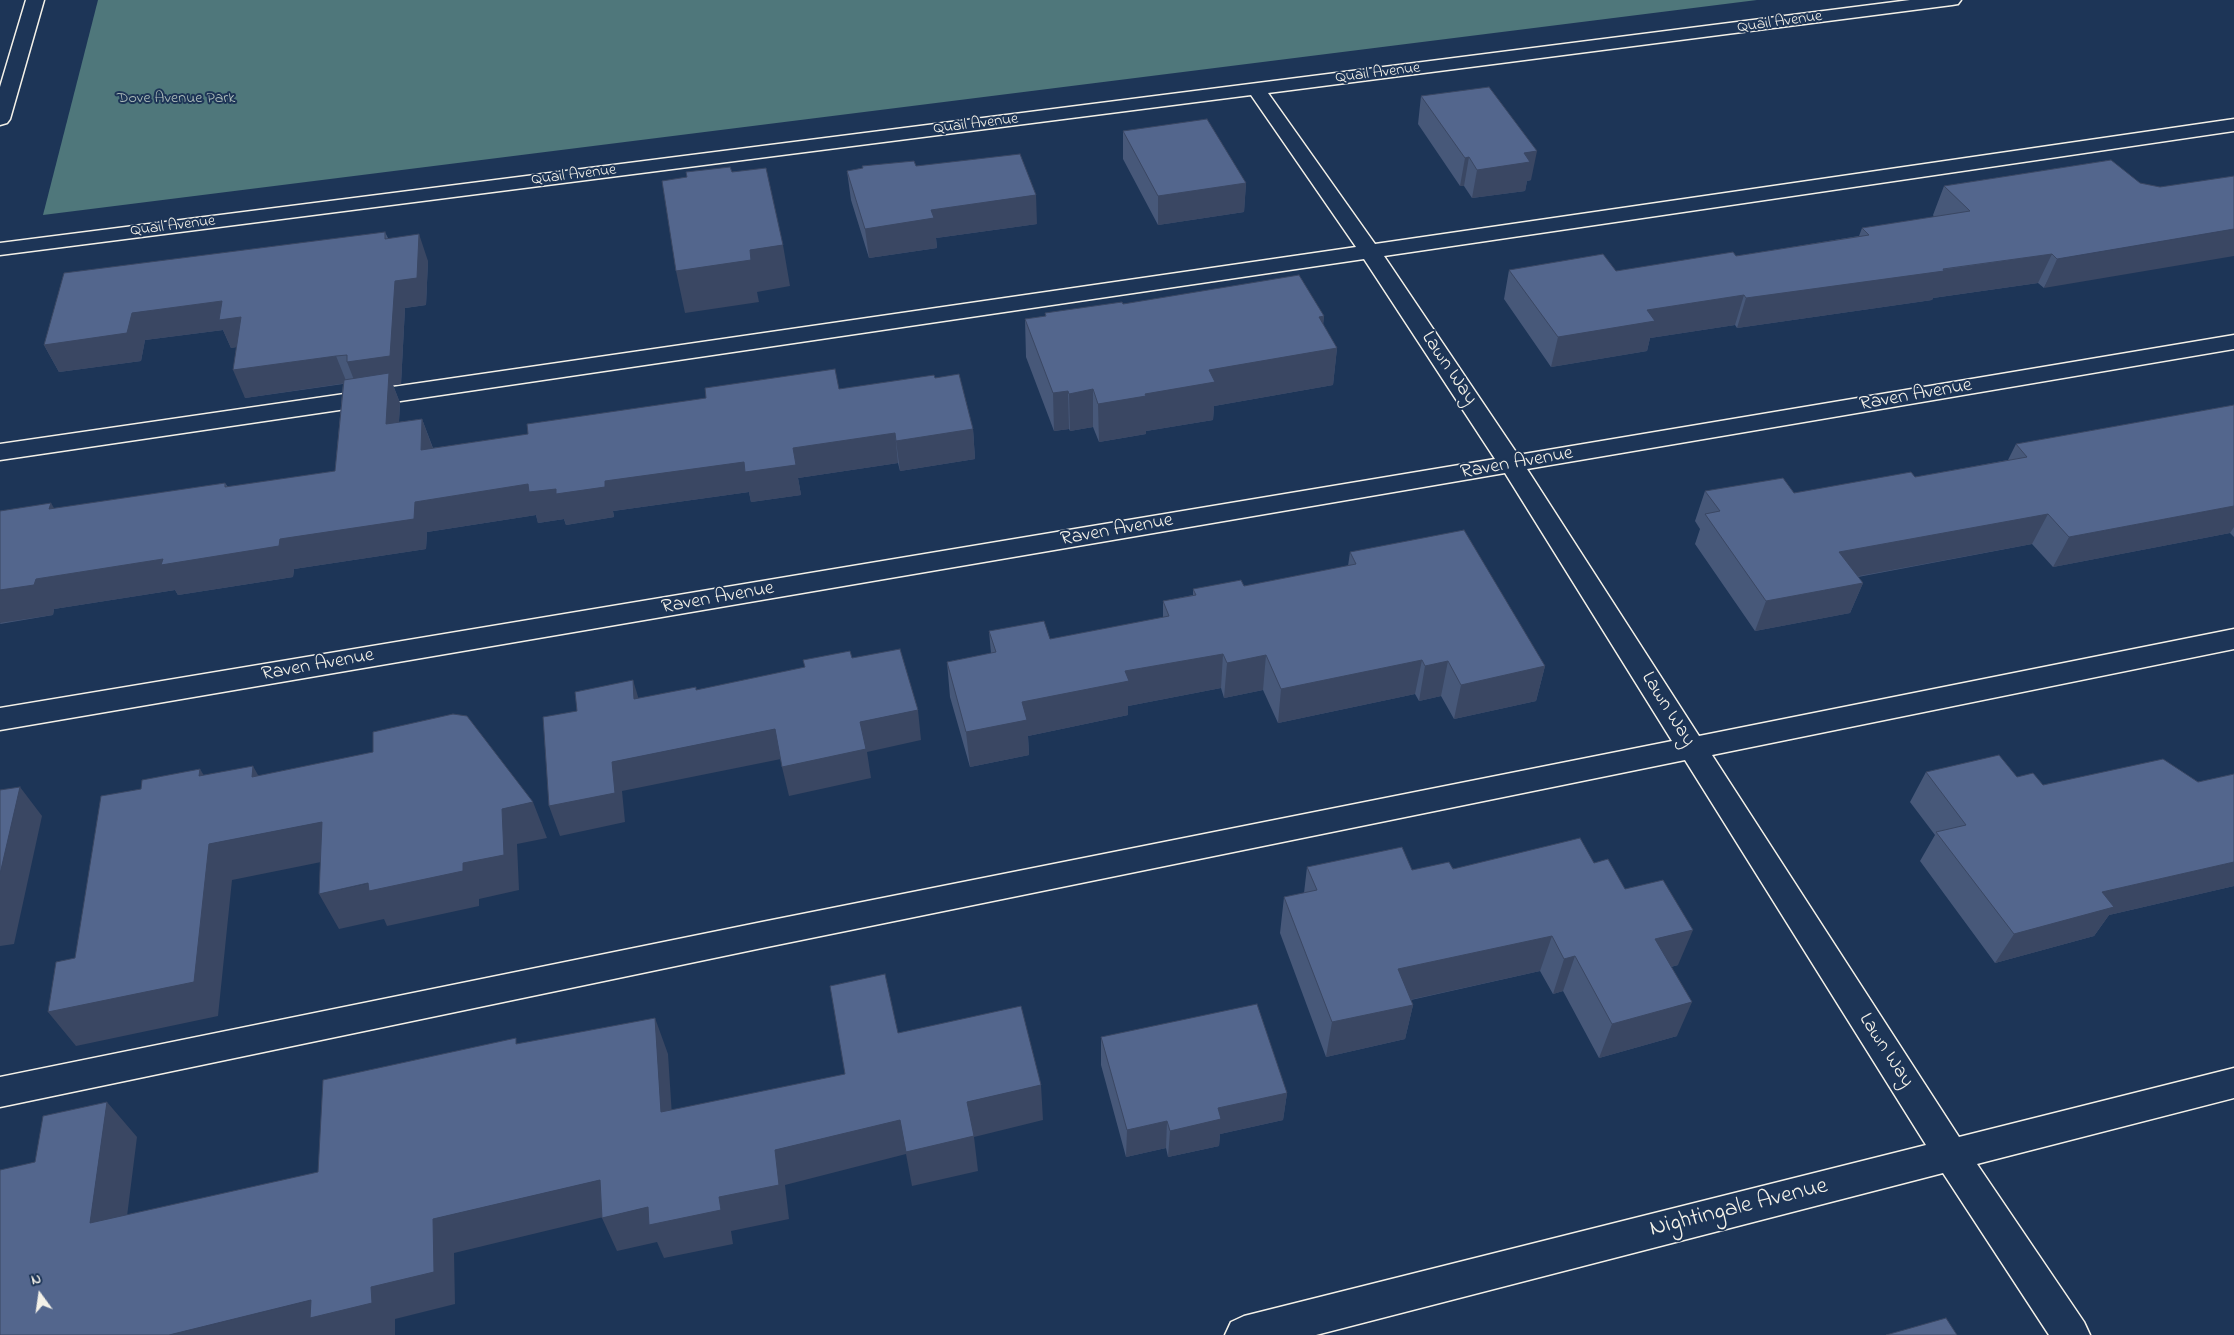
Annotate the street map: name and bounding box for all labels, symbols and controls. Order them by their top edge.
street label: Quail Avenue [1736,8,1824,38]
street label: Quail Avenue [1334,59,1422,89]
park label: Dove Avenue Park [117,89,235,109]
street label: Quail Avenue [932,110,1020,140]
street label: Quail Avenue [530,161,618,191]
street label: Quail Avenue [129,212,217,242]
street label: Lawn Way [1415,328,1481,410]
street label: Raven Avenue [1858,374,1974,418]
street label: Raven Avenue [1459,442,1575,486]
street label: Raven Avenue [1059,509,1175,553]
street label: Raven Avenue [660,577,776,621]
street label: Raven Avenue [260,644,376,688]
street label: Lawn Way [1635,668,1699,752]
street label: Lawn Way [1852,1009,1918,1093]
street label: Nightingale Avenue [1647,1173,1831,1245]
text: N [29,1269,43,1291]
north arrow [15,1270,65,1320]

